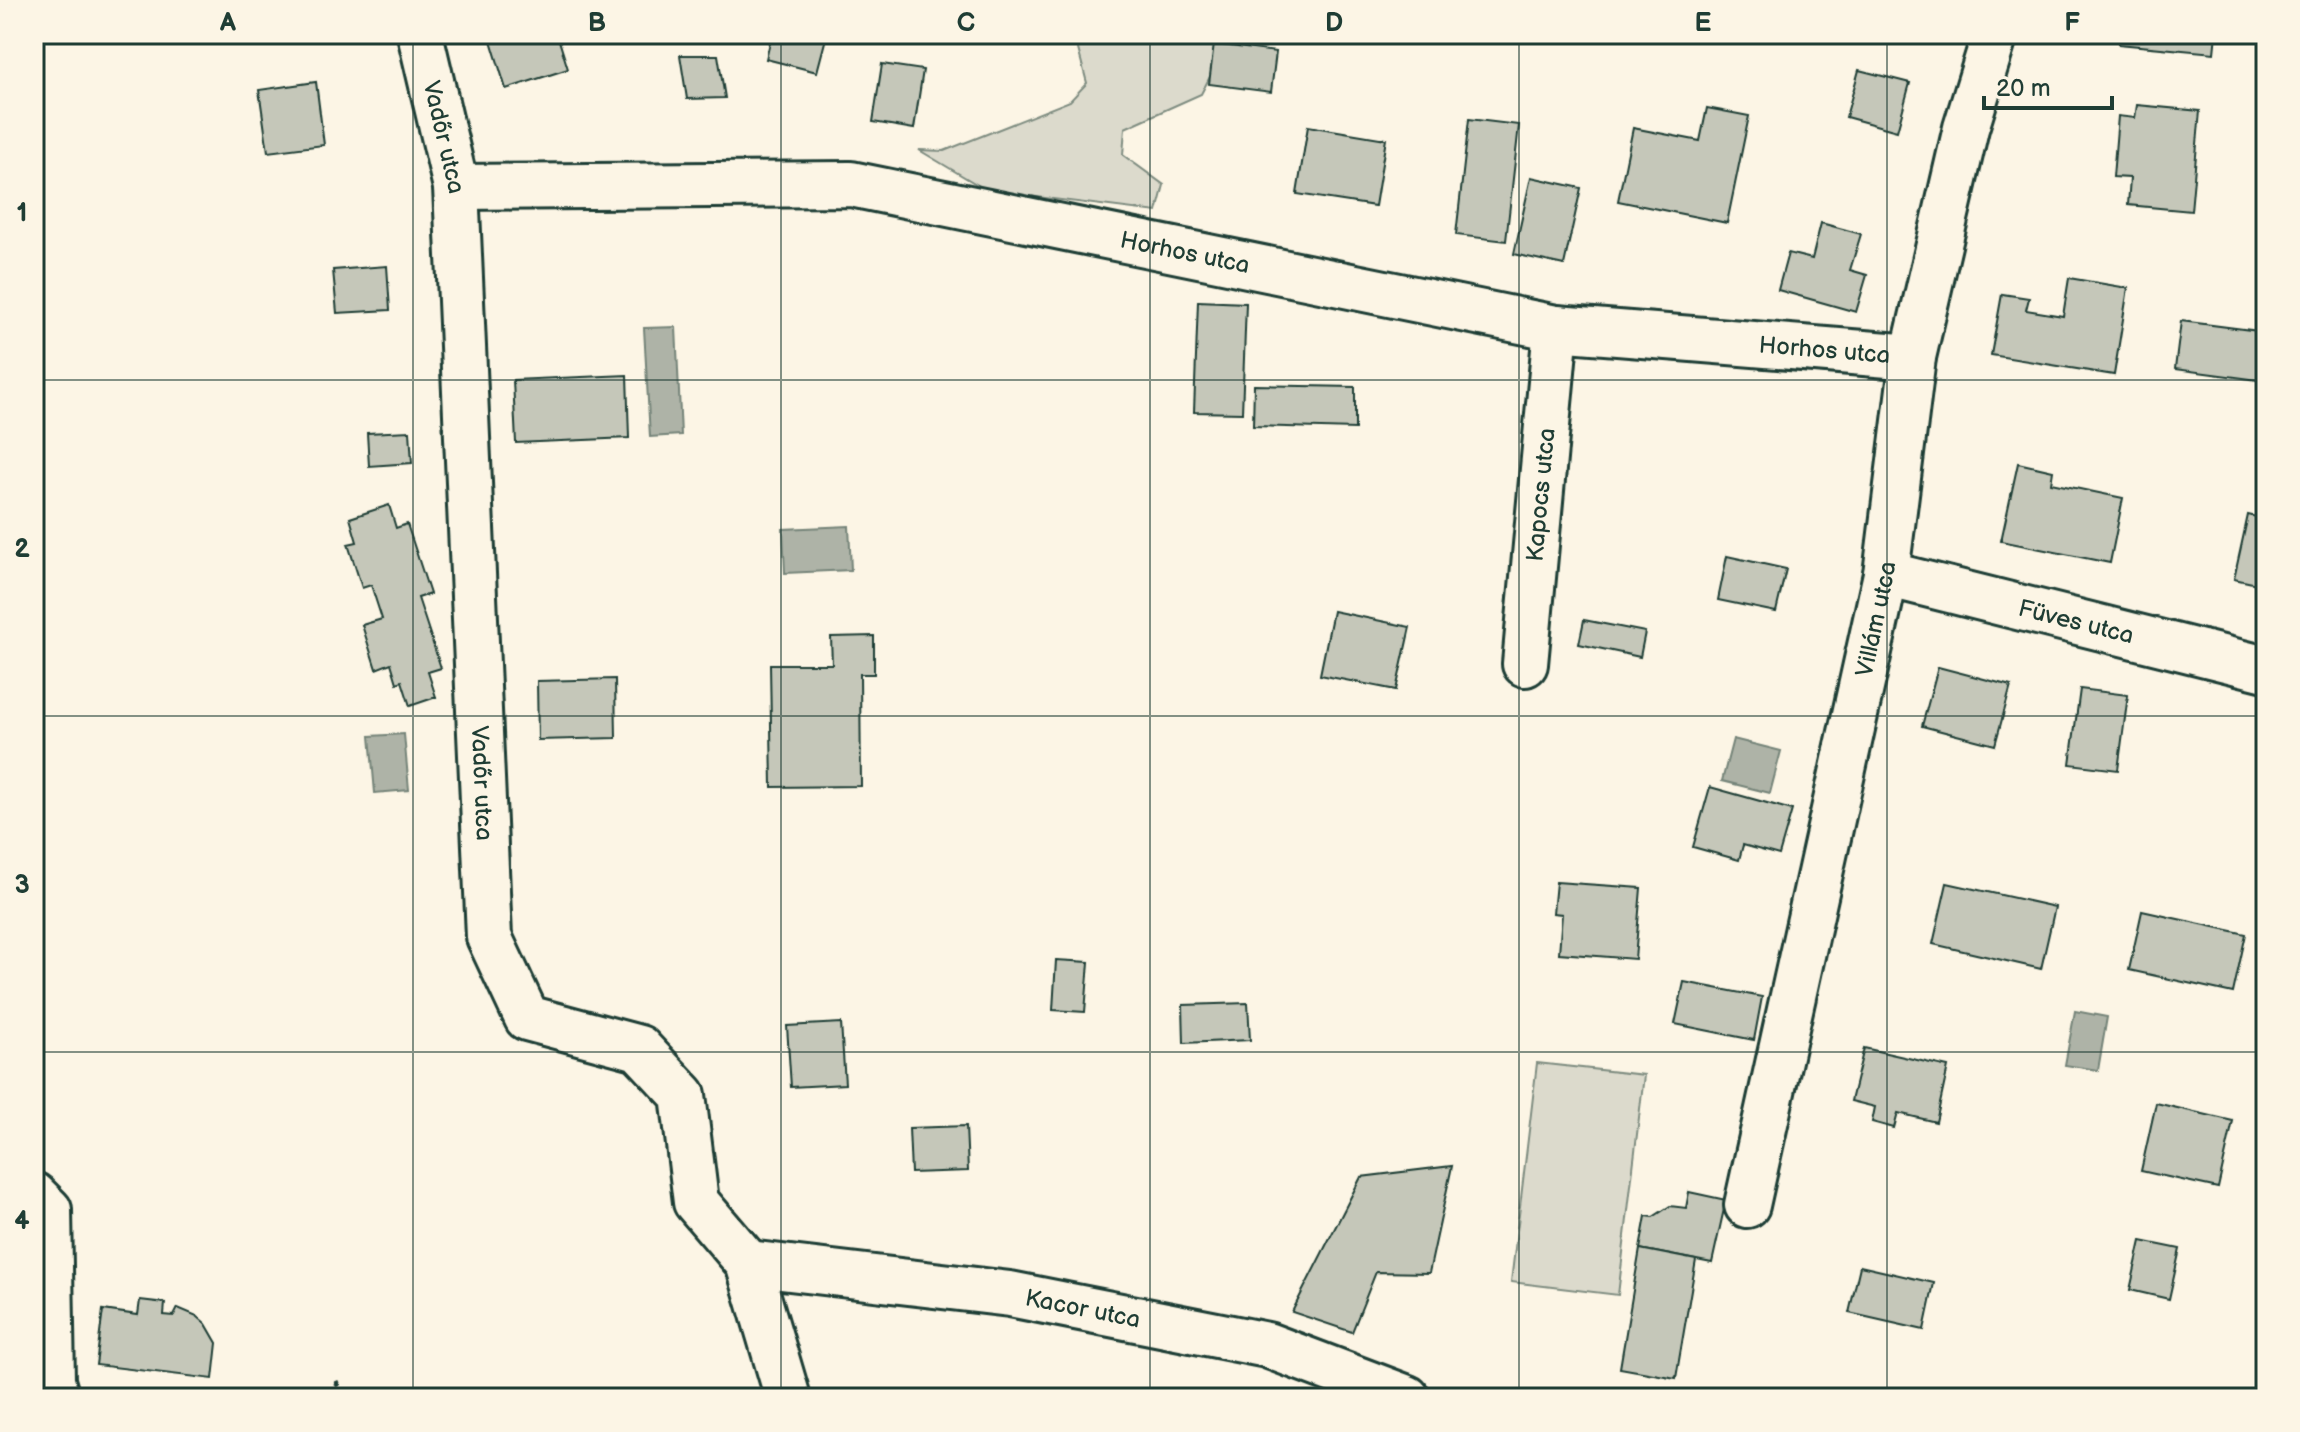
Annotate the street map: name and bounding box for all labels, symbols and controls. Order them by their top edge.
text: A [219,8,236,39]
text: B [588,8,606,39]
text: C [957,8,975,39]
text: D [1325,8,1343,39]
text: E [1695,8,1712,39]
text: F [2064,8,2080,39]
scale bar [1984,60,2112,110]
text: 20 m [1996,74,2051,103]
street label: Vadőr utca [416,78,471,197]
text: 1 [17,198,27,229]
street label: Horhos utca [1118,225,1252,280]
street label: Horhos utca [1758,331,1891,370]
street label: Kapocs utca [1521,427,1562,563]
text: 2 [14,534,30,565]
street label: Villám utca [1850,560,1902,680]
street label: Füves utca [2015,594,2137,650]
street label: Vadőr utca [465,725,499,841]
text: 3 [14,870,30,901]
text: 4 [14,1206,30,1237]
street label: Kacor utca [1023,1283,1143,1335]

